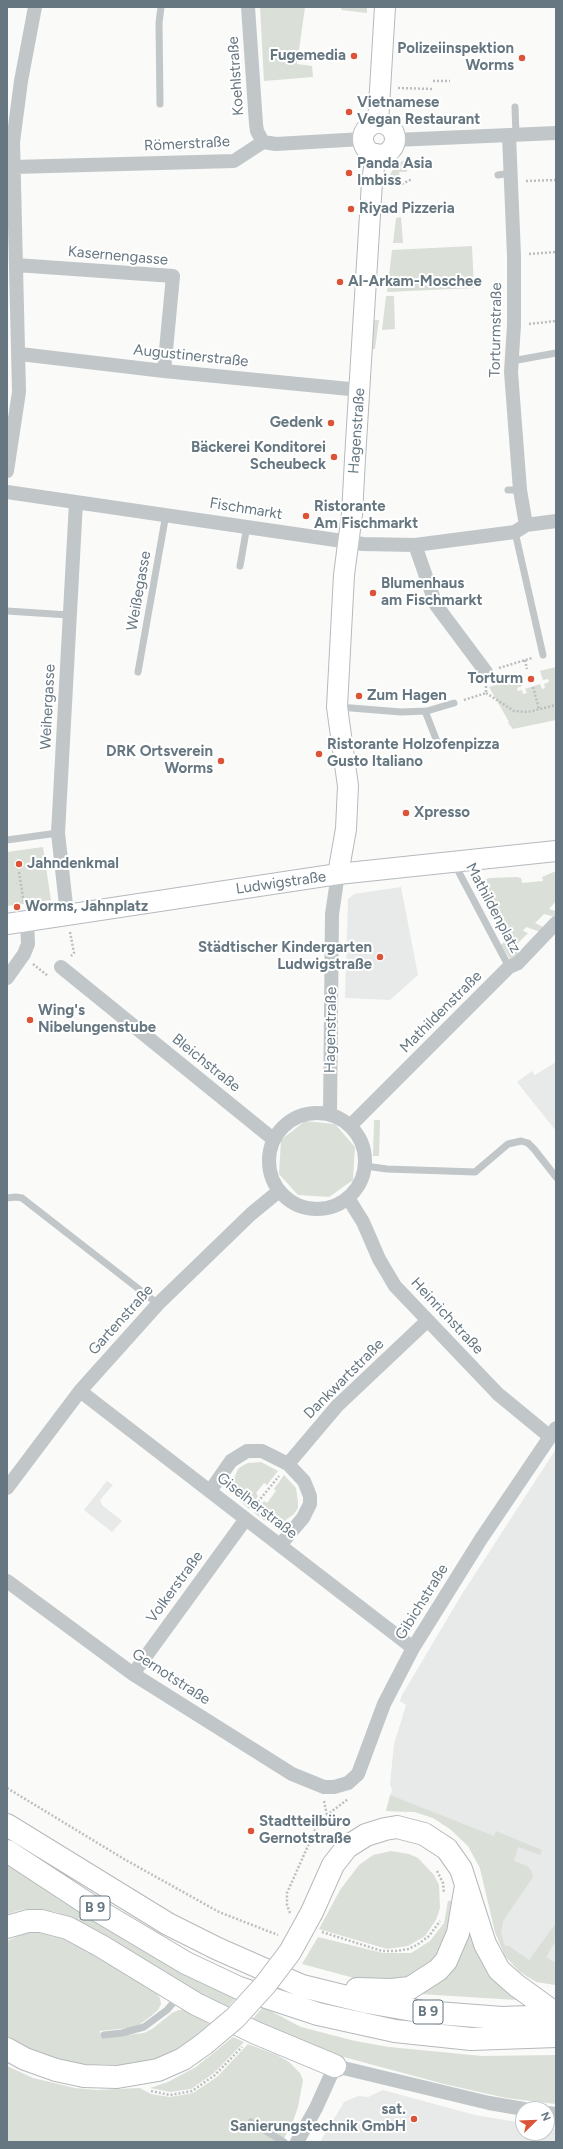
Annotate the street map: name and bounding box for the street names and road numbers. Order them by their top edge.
street label: Koehlstraße [224,36,248,116]
street label: Römerstraße [144,133,230,155]
street label: Kasernengasse [67,243,169,269]
street label: Torturmstraße [486,282,506,378]
street label: Augustinerstraße [133,341,249,371]
street label: Hagenstraße [345,387,369,475]
street label: Fischmarkt [208,494,284,524]
street label: Weißegasse [123,550,155,632]
street label: Weihergasse [37,664,59,750]
street label: Mathildenplatz [462,860,524,956]
street label: Ludwigstraße [235,868,327,898]
street label: Mathildenstraße [396,967,486,1057]
street label: Hagenstraße [321,987,341,1073]
street label: Bleichstraße [168,1030,244,1096]
street label: Heinrichstraße [407,1274,487,1358]
street label: Gartenstraße [85,1281,157,1359]
street label: Dankwartstraße [300,1335,388,1423]
street label: Giselherstraße [213,1469,301,1543]
street label: Volkerstraße [143,1548,207,1626]
street label: Gibichstraße [392,1561,452,1643]
street label: Gernotstraße [129,1645,213,1709]
road number: B 9 [80,1896,110,1920]
road number: B 9 [413,2000,443,2024]

